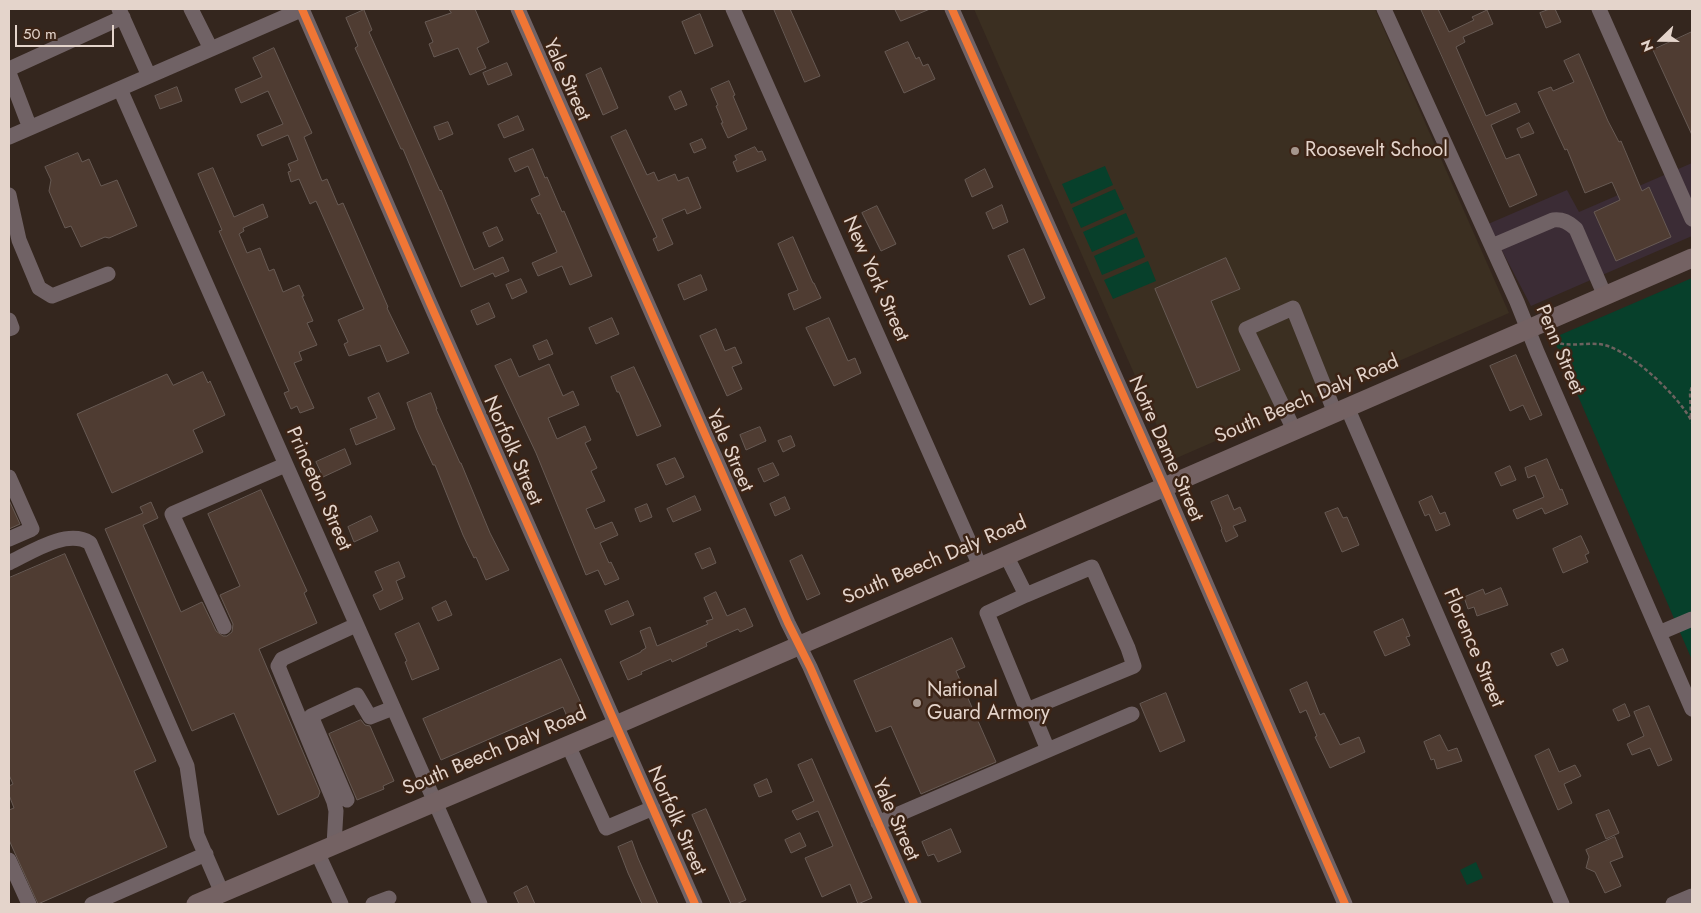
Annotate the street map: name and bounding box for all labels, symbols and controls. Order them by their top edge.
scale bar [18,15,116,47]
north arrow [1636,15,1686,65]
text: 50 m [23,23,57,45]
street label: Yale Street [537,35,595,125]
text: N [1636,37,1658,55]
place label: Roosevelt School [1305,139,1448,163]
marker: Roosevelt School [1289,145,1301,157]
street label: New York Street [837,213,913,345]
street label: Penn Street [1529,301,1589,399]
street label: South Beech Daly Road [1212,350,1402,450]
street label: Notre Dame Street [1122,372,1208,526]
street label: Norfolk Street [477,393,547,509]
street label: Yale Street [700,406,758,496]
street label: Princeton Street [280,423,356,555]
street label: South Beech Daly Road [840,511,1030,611]
street label: Florence Street [1437,585,1509,711]
place label: National Guard Armory [927,679,1050,726]
marker: National Guard Armory [911,697,923,709]
street label: South Beech Daly Road [400,702,590,802]
street label: Norfolk Street [641,763,711,879]
street label: Yale Street [866,775,924,865]

